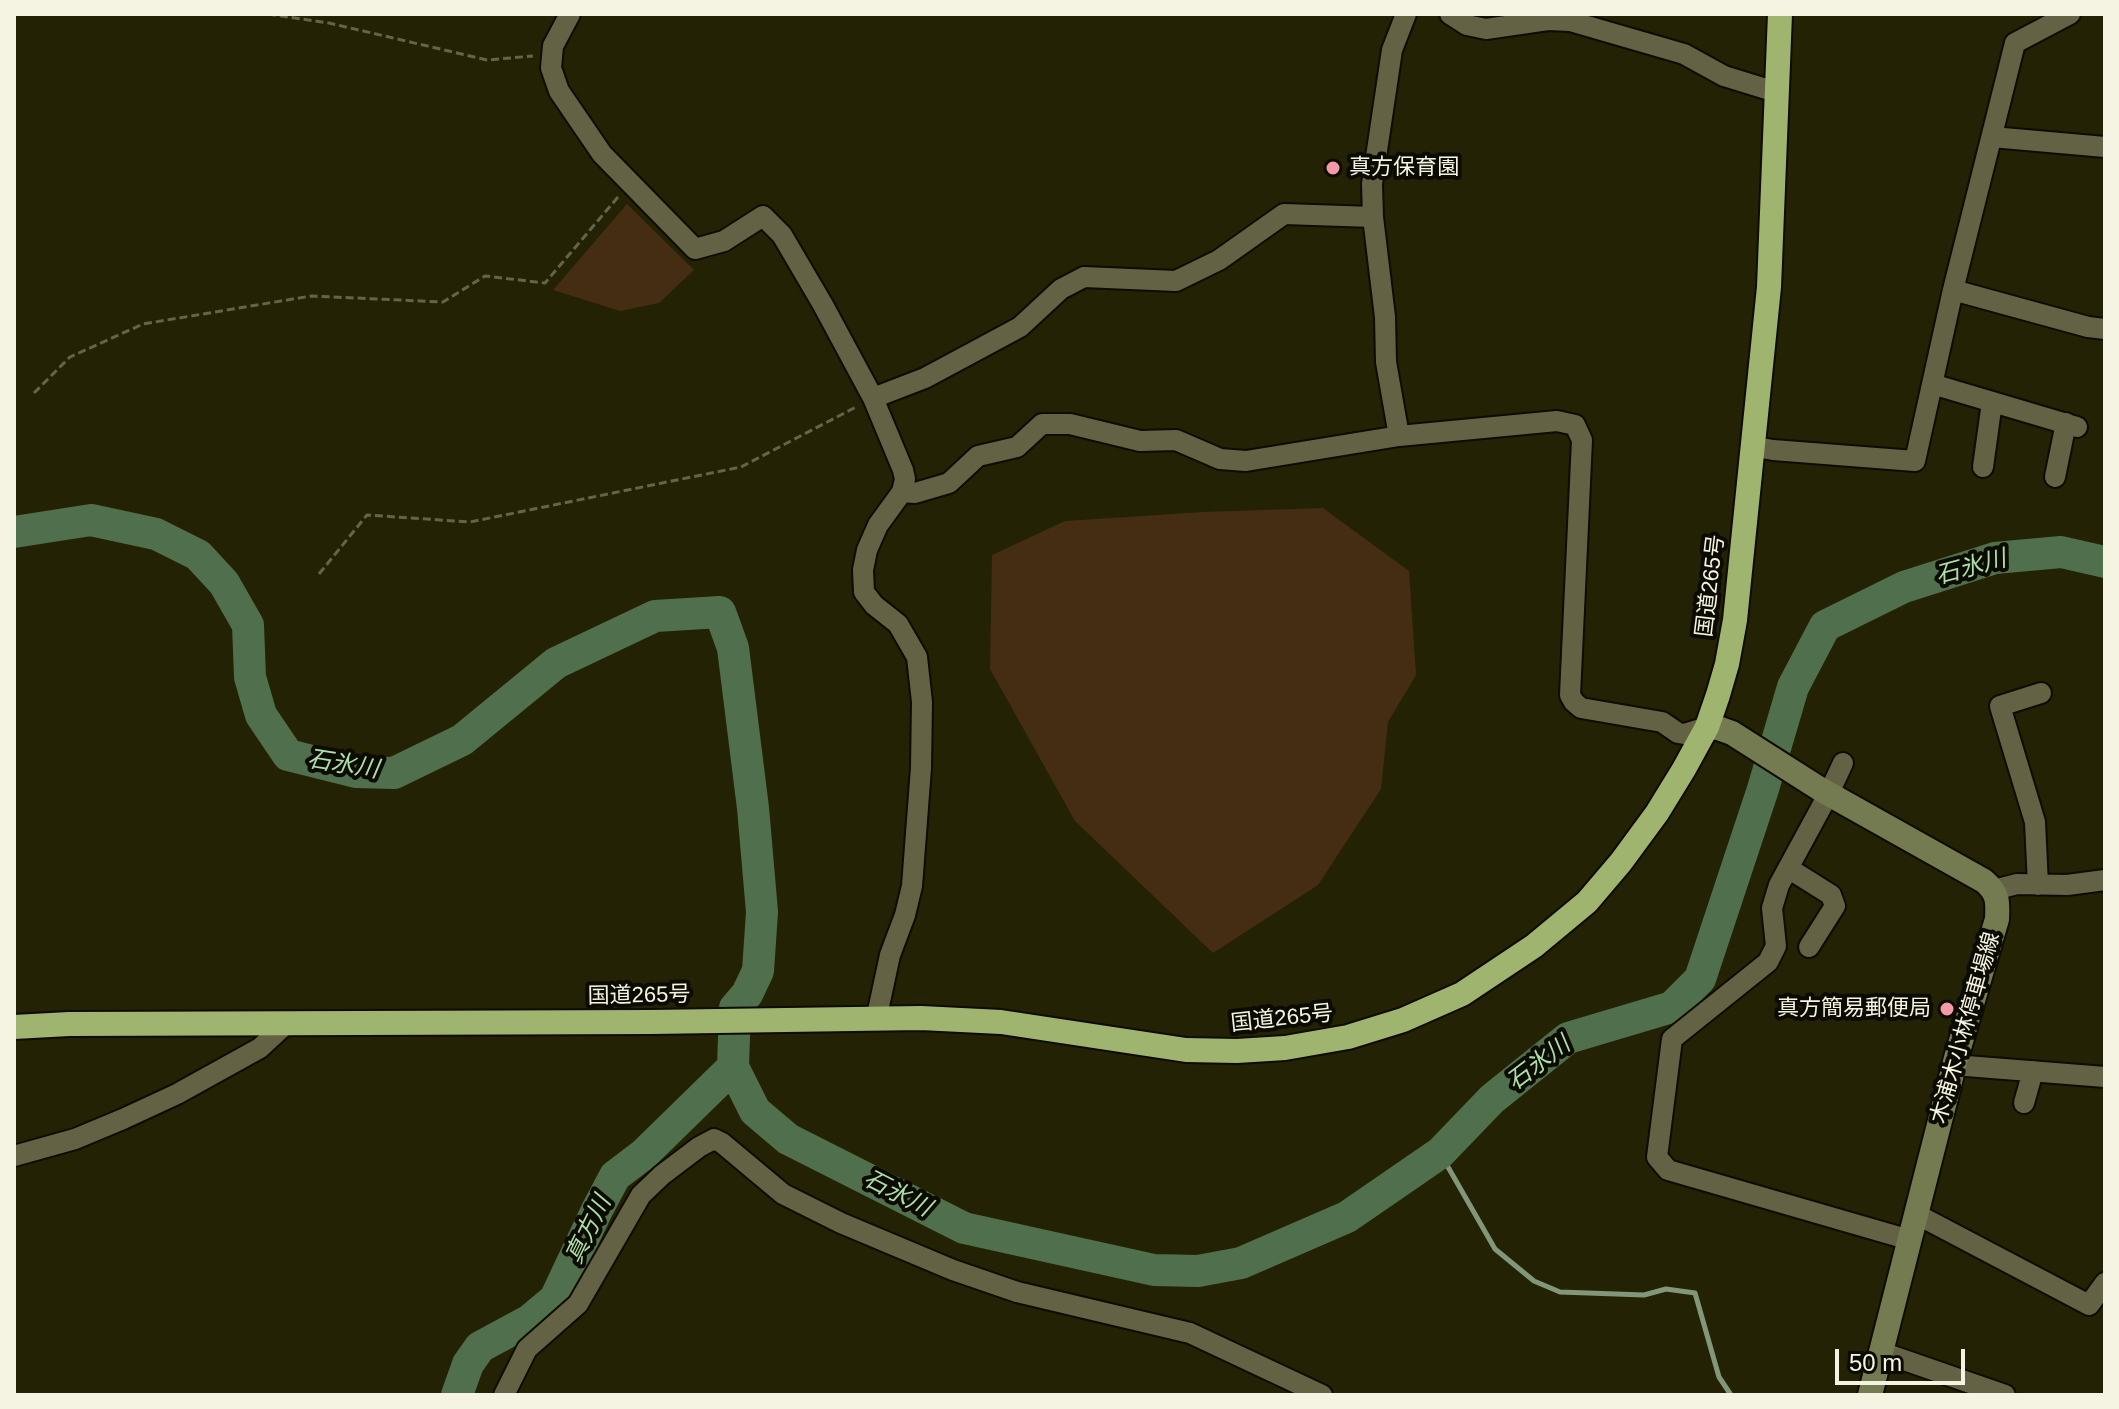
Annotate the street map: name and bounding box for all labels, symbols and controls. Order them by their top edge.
place label: 真方保育園 [1349,155,1459,181]
marker: 真方保育園 [1324,159,1342,177]
street label: 国道265号 [1692,533,1730,639]
water label: 石氷川 [1932,545,2010,591]
water label: 石氷川 [305,745,381,785]
street label: 木浦木小林停車場線 [1926,929,2006,1127]
street label: 国道265号 [587,982,691,1010]
place label: 真方簡易郵便局 [1777,996,1931,1022]
marker: 真方簡易郵便局 [1938,1000,1956,1018]
street label: 国道265号 [1230,1001,1334,1037]
water label: 石氷川 [1502,1031,1576,1097]
water label: 石氷川 [858,1165,936,1223]
water label: 真方川 [560,1191,618,1269]
scale bar [1839,1333,1969,1383]
text: 50 m [1849,1349,1902,1376]

